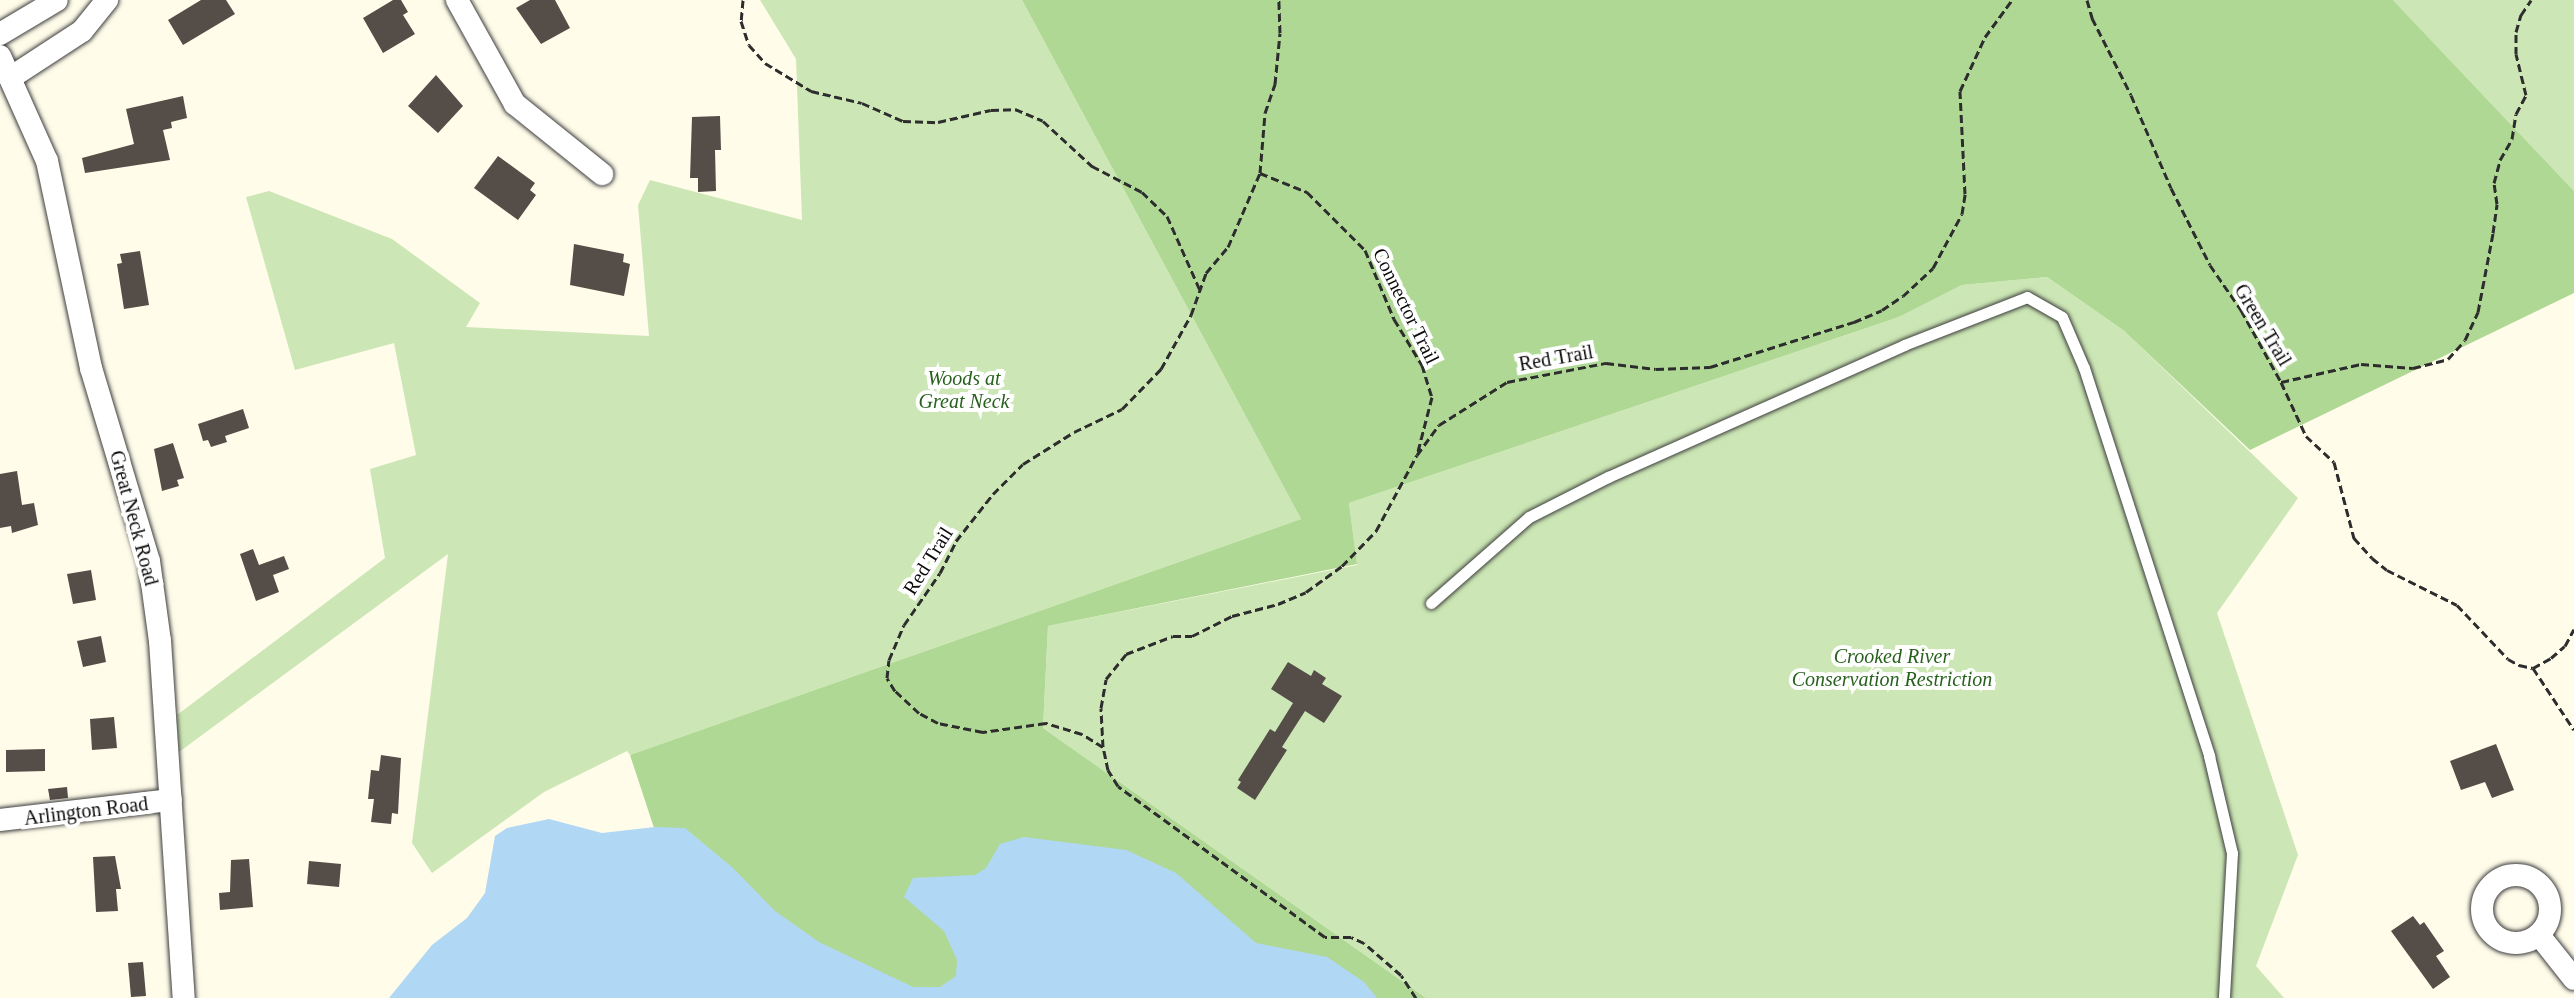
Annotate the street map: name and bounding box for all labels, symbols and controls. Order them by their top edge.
street label: Connector Trail [1367,244,1445,368]
street label: Green Trail [2229,279,2297,371]
street label: Red Trail [1517,340,1595,376]
park label: Woods at Great Neck [919,366,1009,413]
street label: Great Neck Road [104,448,164,588]
street label: Red Trail [898,523,958,599]
park label: Crooked River Conservation Restriction [1792,645,1992,692]
street label: Arlington Road [23,791,149,831]

